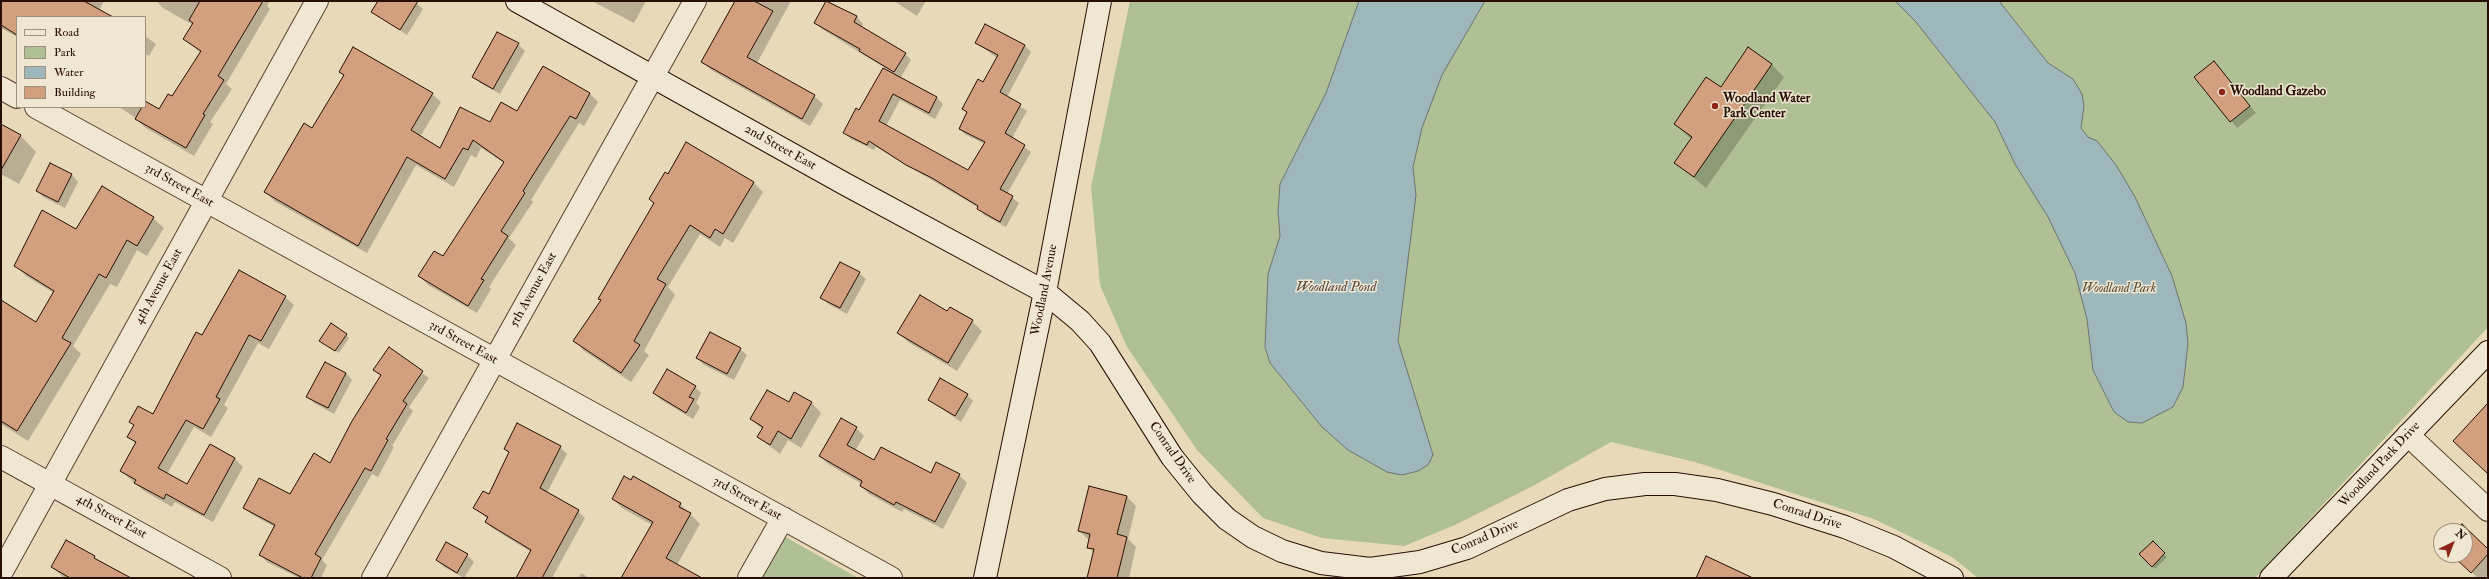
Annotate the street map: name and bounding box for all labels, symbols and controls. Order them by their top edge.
legend [16,16,146,108]
text: Road [54,25,79,40]
text: Park [54,45,76,60]
text: Water [54,65,83,80]
place label: Woodland Gazebo [2230,84,2326,100]
text: Building [54,85,95,100]
marker: Woodland Gazebo [2217,87,2227,97]
place label: Woodland Water Park Center [1723,91,1810,122]
marker: Woodland Water Park Center [1710,101,1720,111]
street label: 2nd Street East [741,122,819,174]
street label: 3rd Street East [142,161,216,211]
street label: Woodland Avenue [1028,243,1062,337]
street label: 4th Avenue East [132,246,186,328]
street label: 5th Avenue East [507,250,561,330]
water label: Woodland Pond [1296,280,1376,296]
park label: Woodland Park [2082,281,2156,297]
street label: 3rd Street East [426,318,500,368]
street label: Conrad Drive [1145,419,1199,487]
street label: Woodland Park Drive [2336,419,2424,511]
street label: 3rd Street East [710,474,784,524]
street label: 4th Street East [73,491,149,543]
street label: Conrad Drive [1771,497,1843,533]
street label: Conrad Drive [1449,517,1521,559]
north arrow [2433,523,2473,563]
text: N [2453,526,2469,543]

